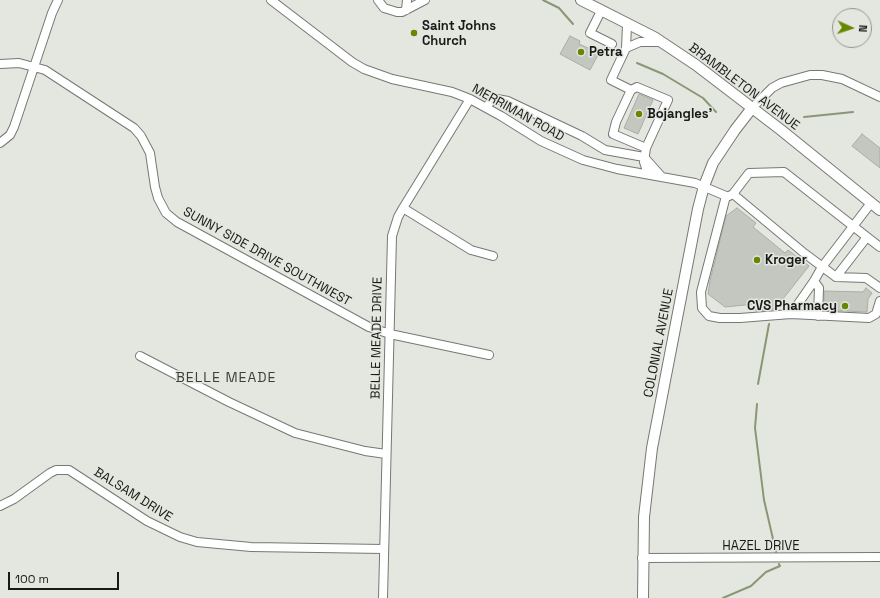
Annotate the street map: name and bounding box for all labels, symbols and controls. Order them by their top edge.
north arrow [832,8,872,48]
place label: Saint Johns Church [422,18,496,49]
text: N [856,25,870,33]
marker: Saint Johns Church [409,28,419,38]
street label: BRAMBLETON AVENUE [686,40,802,134]
place label: Petra [589,44,622,60]
marker: Petra [576,47,586,57]
street label: MERRIMAN ROAD [469,81,567,145]
place label: Bojangles' [647,106,712,122]
marker: Bojangles' [634,109,644,119]
street label: SUNNY SIDE DRIVE SOUTHWEST [180,204,354,310]
place label: Kroger [765,252,807,268]
marker: Kroger [752,255,762,265]
street label: BELLE MEADE DRIVE [368,277,386,399]
street label: COLONIAL AVENUE [641,287,677,399]
place label: CVS Pharmacy [747,298,837,314]
marker: CVS Pharmacy [840,301,850,311]
district label: BELLE MEADE [176,370,276,386]
street label: BALSAM DRIVE [91,465,175,525]
street label: HAZEL DRIVE [722,538,800,554]
scale bar [10,564,121,590]
text: 100 m [15,571,49,587]

